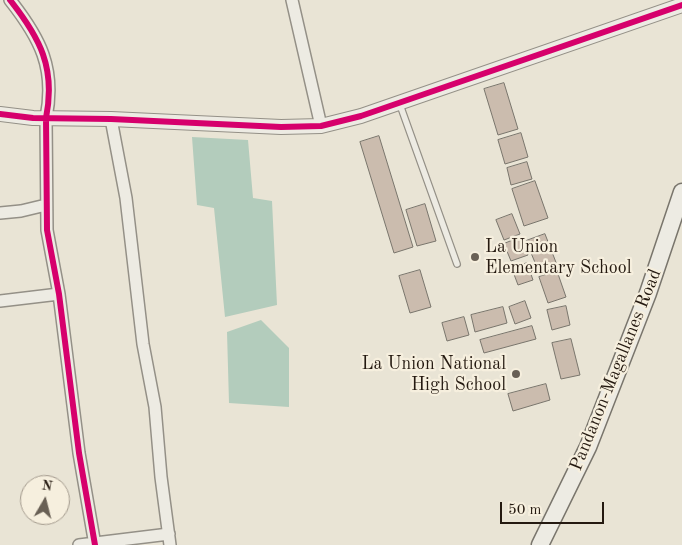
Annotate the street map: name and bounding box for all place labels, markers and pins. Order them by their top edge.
place label: La Union Elementary School [485,236,632,278]
marker: La Union Elementary School [469,251,481,263]
place label: La Union National High School [361,353,506,396]
marker: La Union National High School [510,368,522,380]

